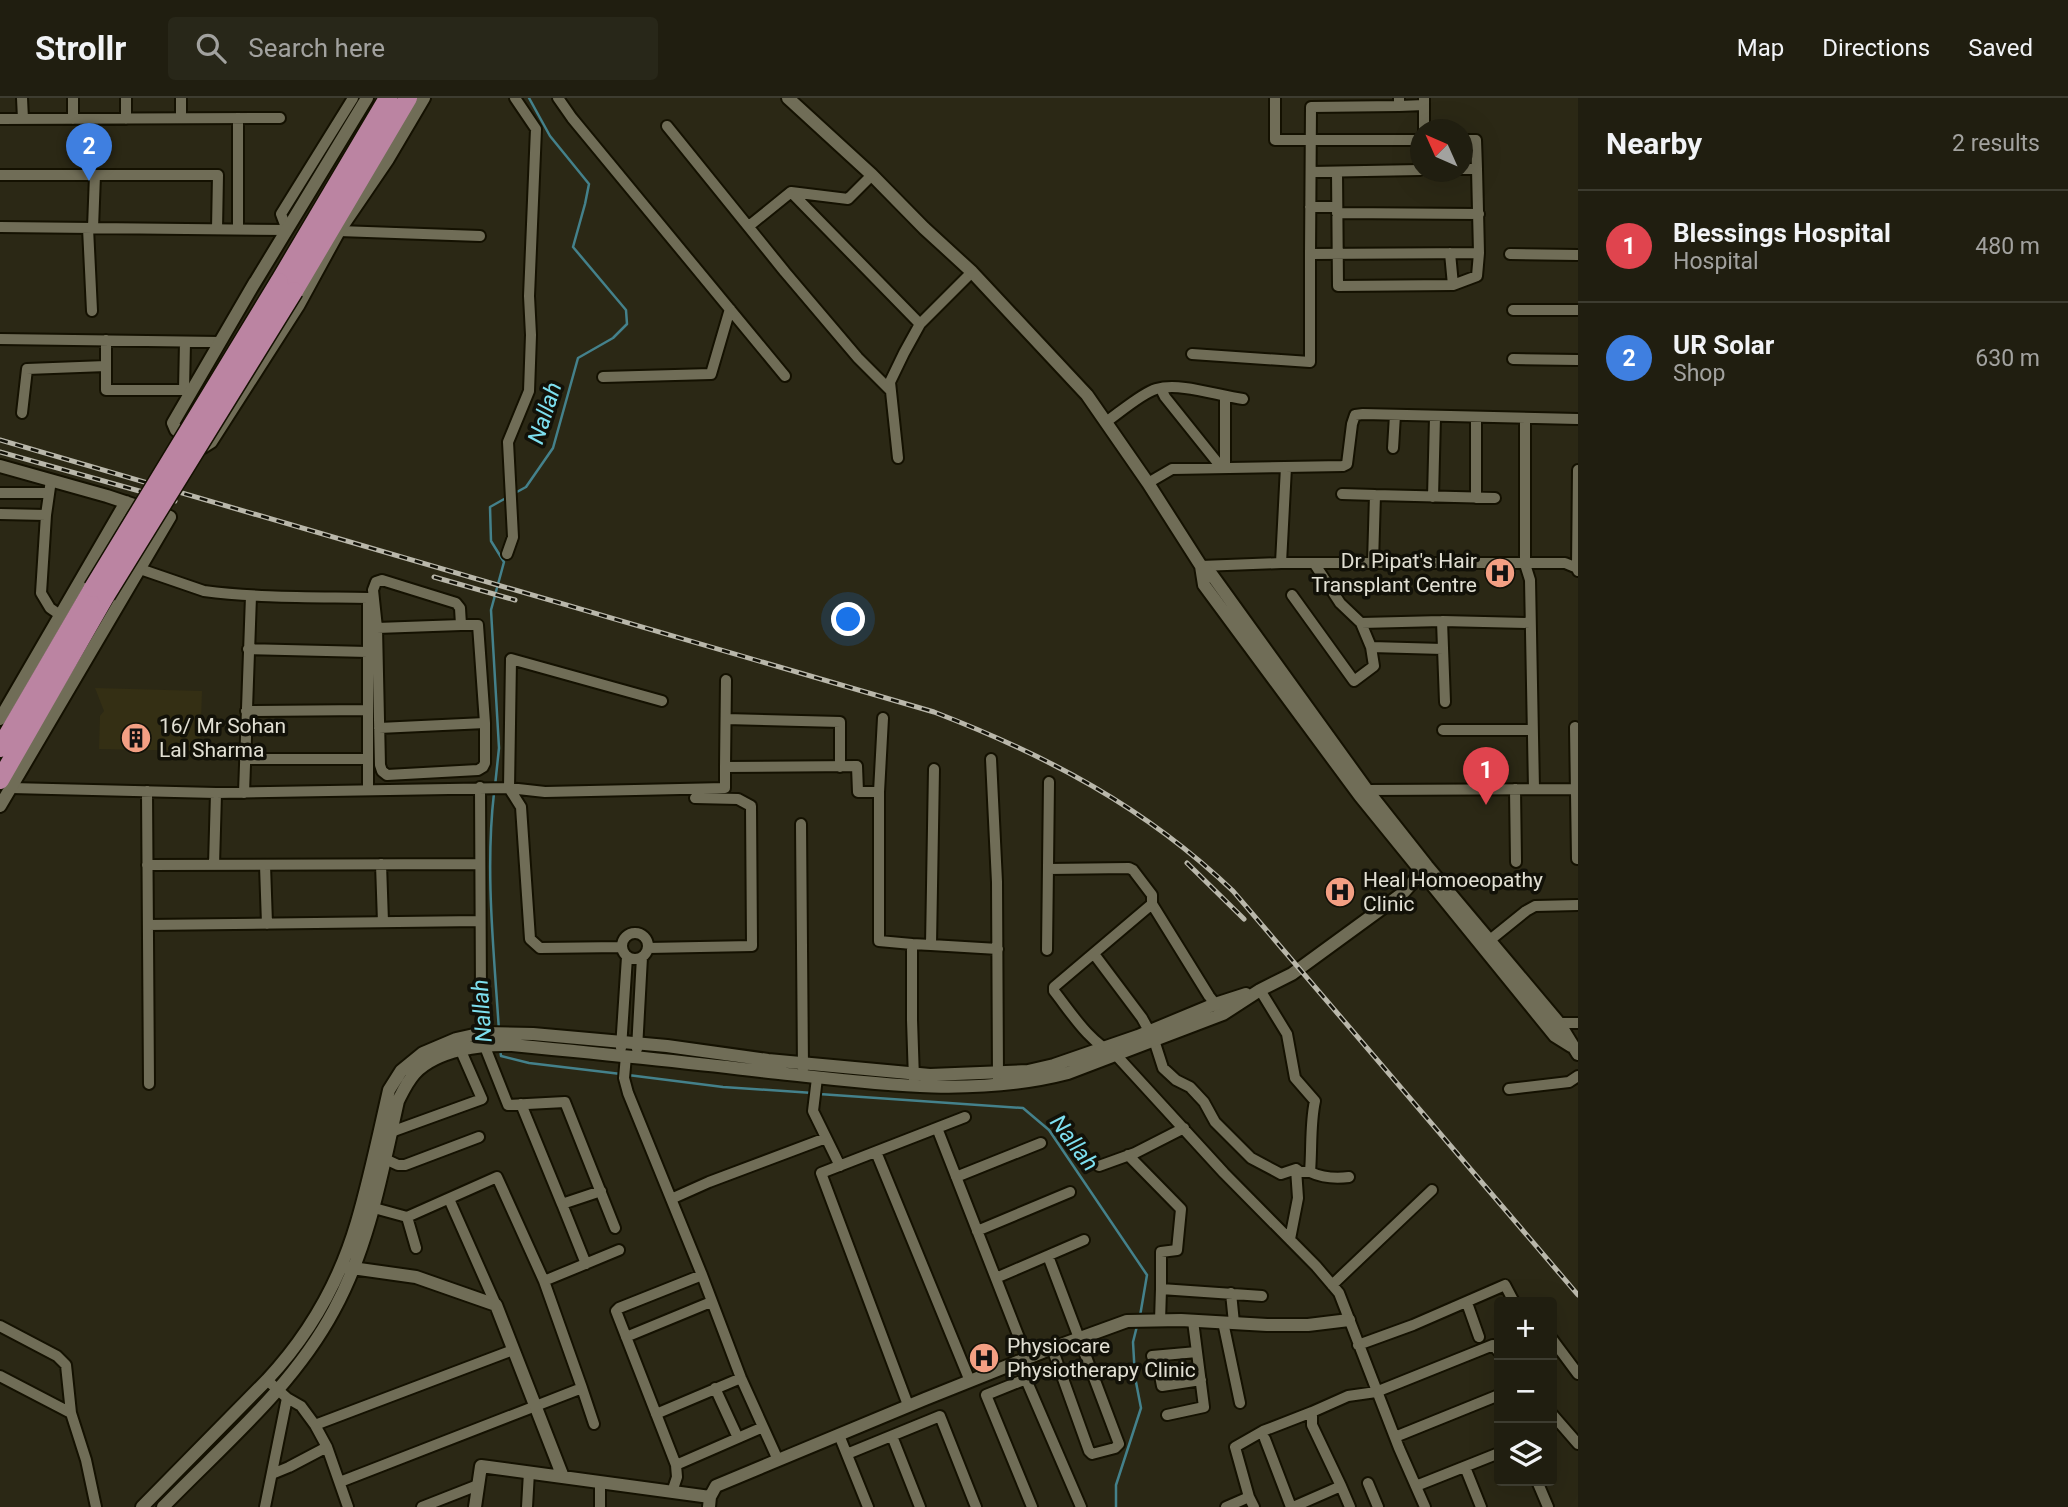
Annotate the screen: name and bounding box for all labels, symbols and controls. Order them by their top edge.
search box [168,17,658,80]
text: Strollr [35,29,126,68]
icon: search [192,29,230,67]
text: Search here [248,33,385,63]
text: Map [1737,34,1784,62]
text: Directions [1822,34,1930,62]
text: Saved [1968,34,2033,62]
north arrow [1410,119,1473,182]
pin: 2 [66,123,112,181]
text: Nearby [1606,126,1702,161]
text: 2 results [1952,130,2040,157]
text: Blessings Hospital [1673,218,1891,248]
text: 1 [1622,233,1636,260]
text: 480 m [1975,233,2040,260]
text: Hospital [1673,248,1759,275]
text: UR Solar [1673,330,1774,360]
text: 2 [1622,345,1636,372]
text: 630 m [1975,345,2040,372]
text: Shop [1673,360,1725,387]
water label: Nallah [522,379,568,447]
place label: Dr. Pipat's Hair Transplant Centre [1311,549,1477,597]
hospital icon: Dr. Pipat's Hair Transplant Centre [1483,556,1517,590]
your location [831,602,865,636]
place label: 16/ Mr Sohan Lal Sharma [159,714,286,762]
building icon: 16/ Mr Sohan Lal Sharma [119,721,153,755]
pin: 1 [1463,747,1509,805]
place label: Heal Homoeopathy Clinic [1363,868,1543,916]
hospital icon: Heal Homoeopathy Clinic [1323,875,1357,909]
water label: Nallah [466,978,498,1044]
water label: Nallah [1044,1110,1104,1176]
map controls [1494,1297,1557,1486]
button: + [1494,1297,1557,1360]
place label: Physiocare Physiotherapy Clinic [1007,1334,1196,1382]
hospital icon: Physiocare Physiotherapy Clinic [967,1341,1001,1375]
button: − [1494,1360,1557,1423]
button: layers [1494,1423,1557,1486]

